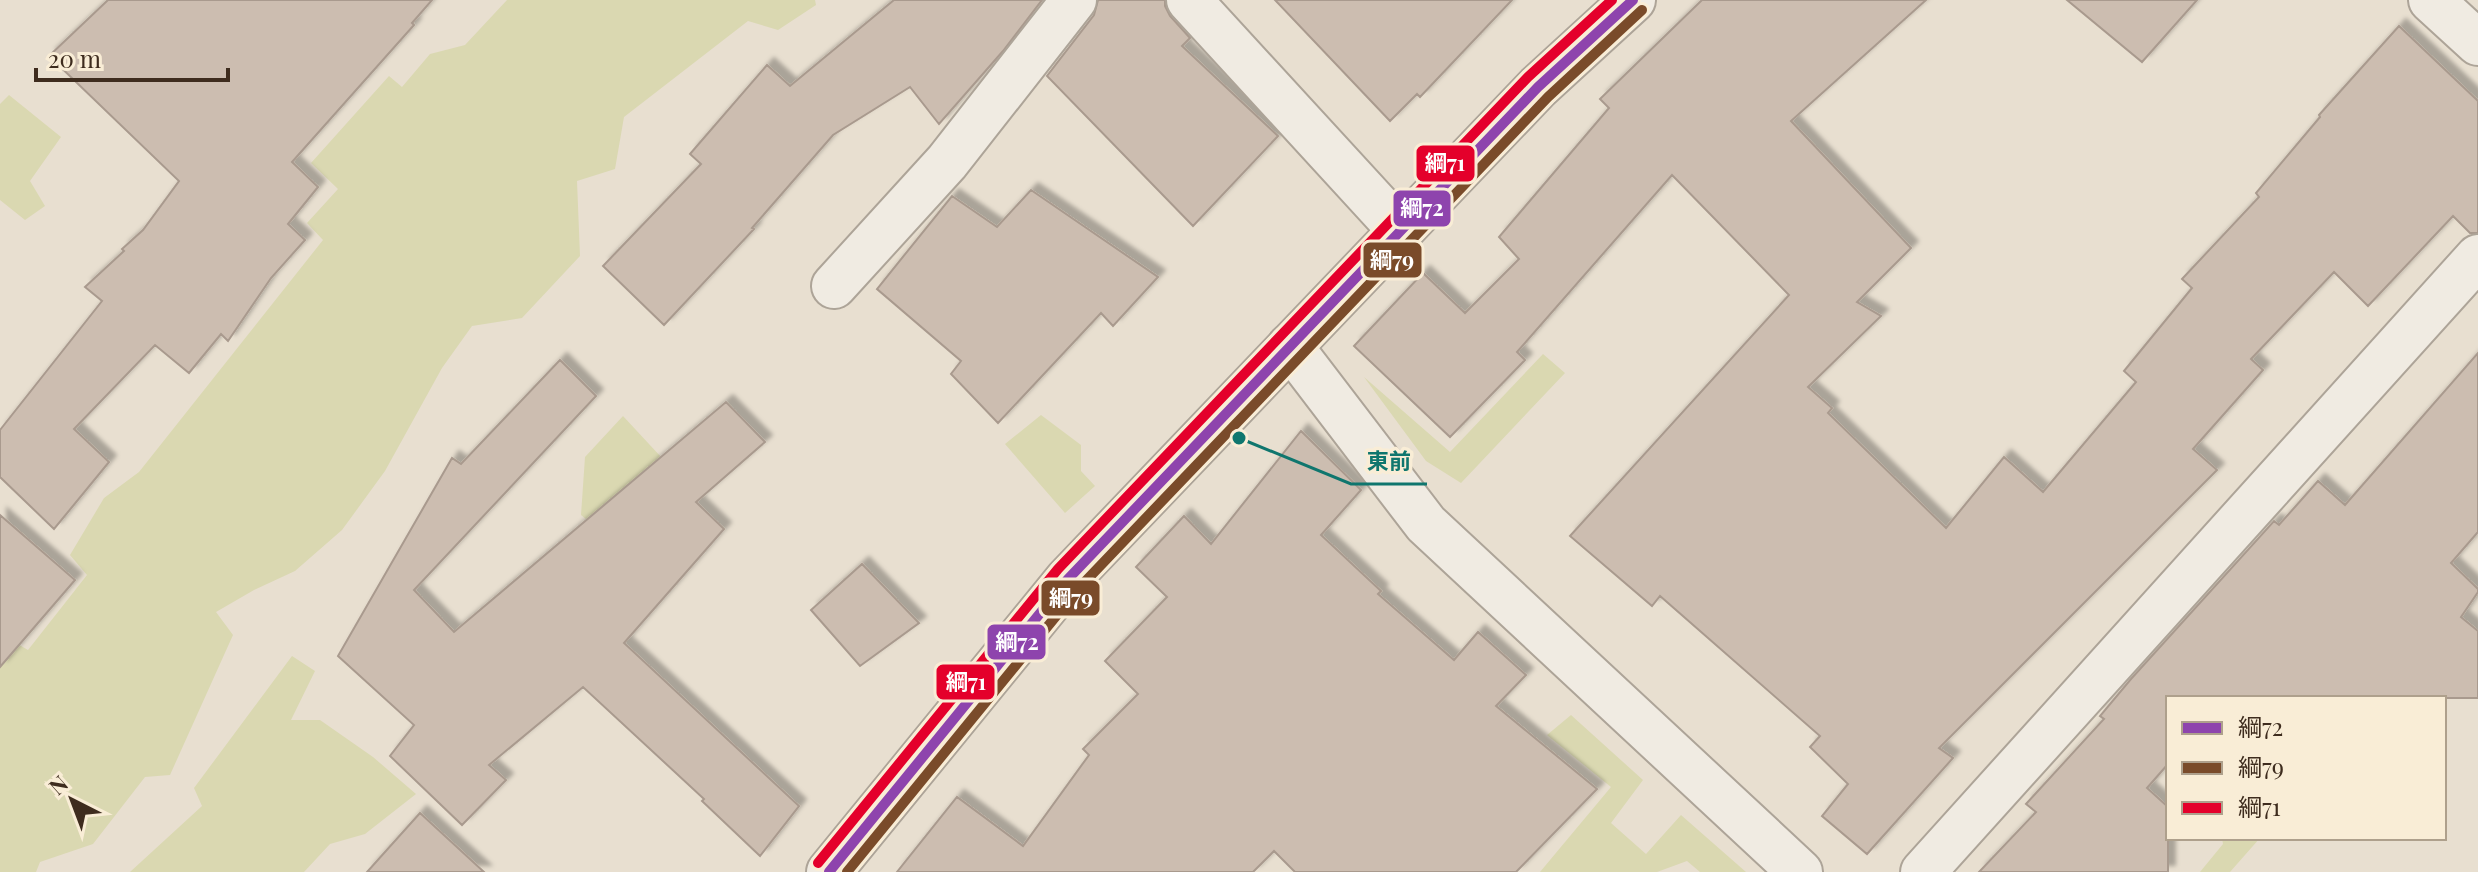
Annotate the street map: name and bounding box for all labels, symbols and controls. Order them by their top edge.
scale bar [36,32,228,82]
text: 20 m [48,42,101,74]
line badge: 綱71 [1415,144,1476,183]
text: 綱71 [1425,147,1465,177]
line badge: 綱72 [1392,189,1452,228]
text: 綱72 [1400,192,1444,222]
line badge: 綱79 [1362,241,1423,279]
text: 綱79 [1370,244,1414,274]
callout: 東前 [1351,438,1427,484]
text: 東前 [1367,445,1411,475]
line badge: 綱79 [1040,579,1101,617]
text: 綱79 [1049,582,1093,612]
line badge: 綱72 [986,623,1047,661]
text: 綱72 [995,626,1039,656]
line badge: 綱71 [935,663,996,701]
text: 綱71 [946,666,986,696]
legend [2166,696,2446,840]
text: 綱72 [2238,710,2283,742]
text: 綱79 [2238,750,2284,782]
north arrow [32,760,112,840]
text: N [42,768,74,801]
text: 綱71 [2238,790,2281,822]

